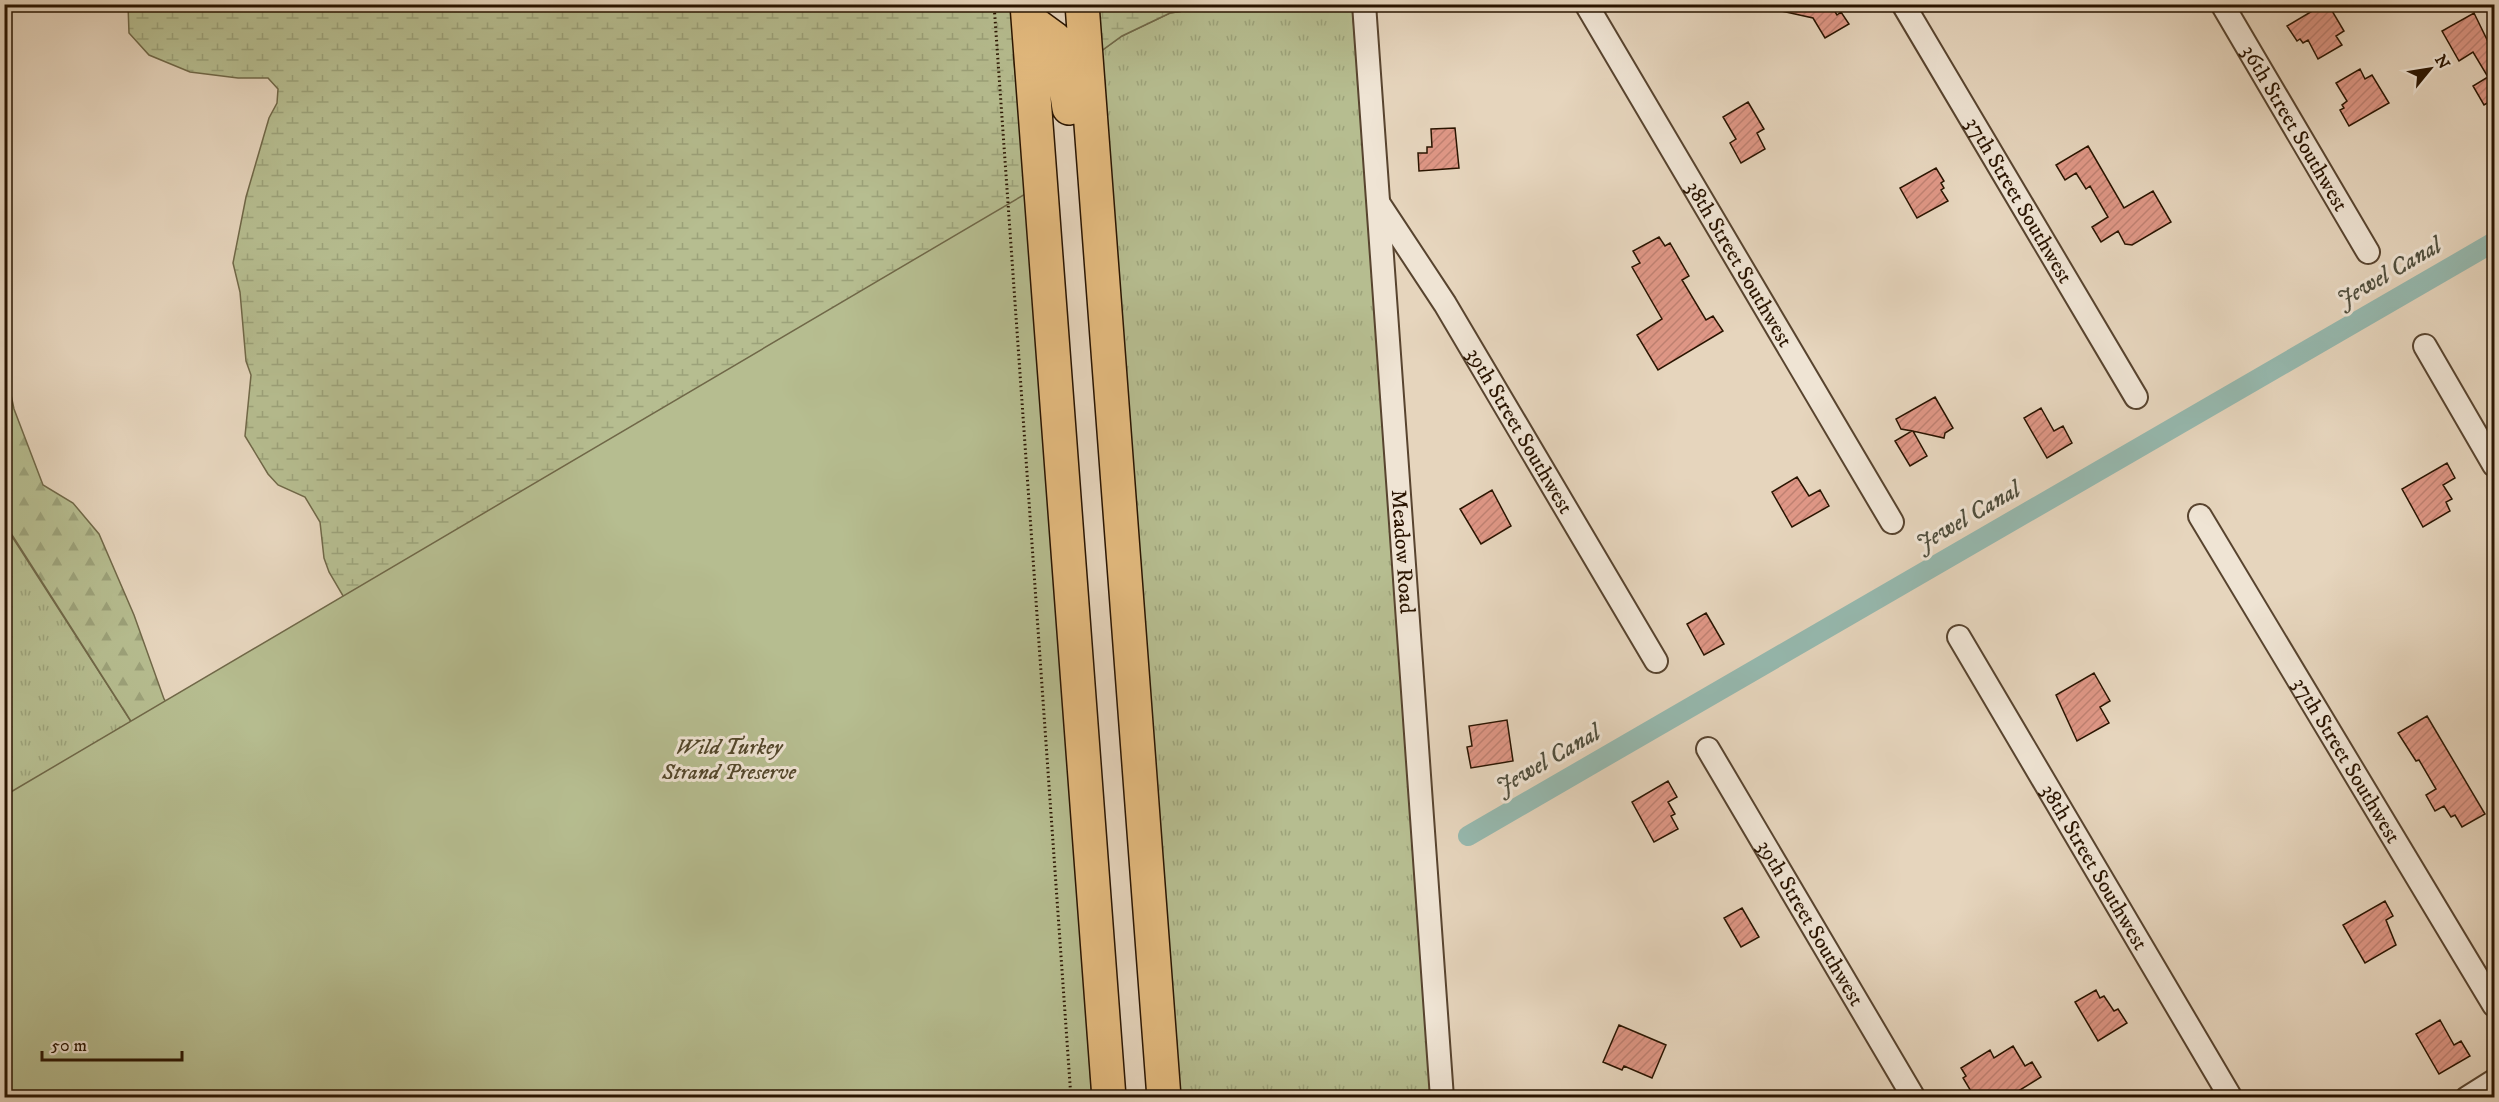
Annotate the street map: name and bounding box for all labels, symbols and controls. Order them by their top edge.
north arrow [2400,39,2460,99]
street label: 36th Street Southwest [2236,40,2355,216]
text: N [2430,51,2454,73]
street label: 37th Street Southwest [1960,112,2079,288]
street label: 38th Street Southwest [1680,176,1799,352]
water label: Jewel Canal [2331,230,2449,315]
street label: 39th Street Southwest [1460,343,1579,519]
water label: Jewel Canal [1910,474,2028,559]
street label: Meadow Road [1385,489,1421,615]
street label: 37th Street Southwest [2287,672,2407,848]
water label: Jewel Canal [1490,717,1608,802]
park label: Wild Turkey Strand Preserve [661,734,797,786]
street label: 38th Street Southwest [2035,779,2154,955]
street label: 39th Street Southwest [1751,835,1870,1011]
scale bar [42,1024,182,1062]
text: 50 m [51,1035,87,1057]

